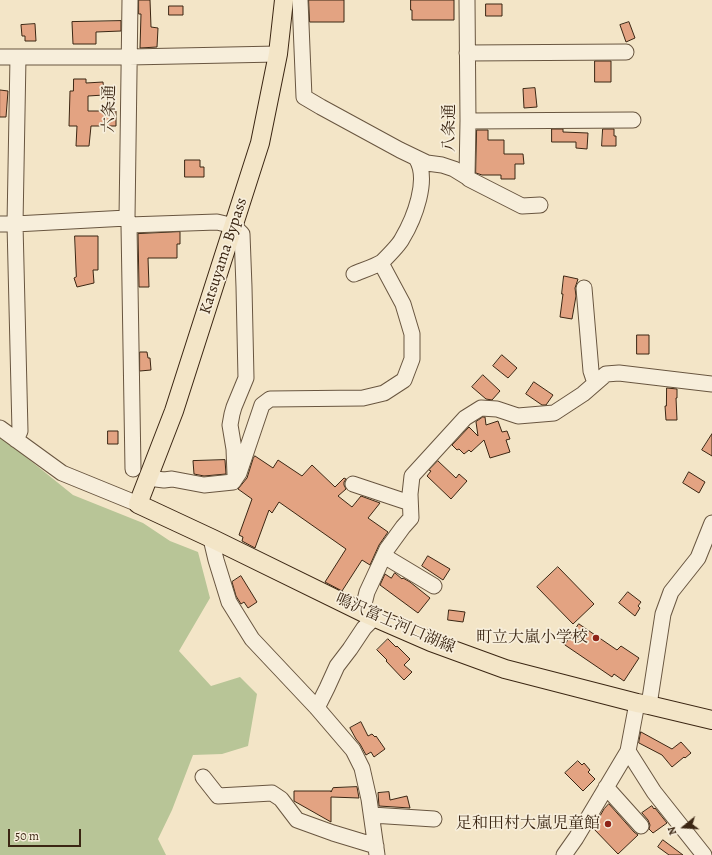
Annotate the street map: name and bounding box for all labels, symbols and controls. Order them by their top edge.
street label: 六条通 [100,85,120,133]
street label: 八条通 [440,104,460,152]
street label: Katsuyama Bypass [196,195,252,317]
street label: 鳴沢富士河口湖線 [332,590,458,658]
place label: 町立大嵐小学校 [476,628,588,648]
marker: 町立大嵐小学校 [591,633,601,643]
north arrow [664,807,704,847]
place label: 足和田村大嵐児童館 [456,814,600,834]
marker: 足和田村大嵐児童館 [603,819,613,829]
scale bar [10,821,83,847]
text: N [664,825,680,837]
text: 50 m [15,828,39,844]

